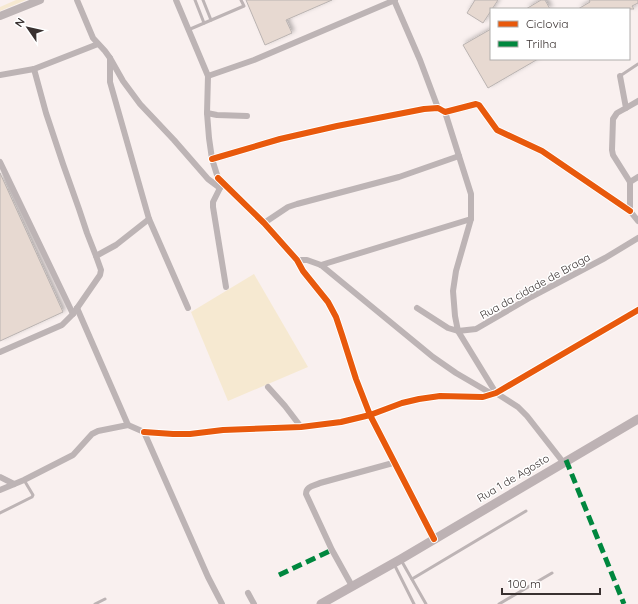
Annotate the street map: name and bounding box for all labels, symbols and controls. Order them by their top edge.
north arrow [8,8,48,48]
legend [490,8,630,60]
text: N [12,15,28,30]
text: Ciclovia [526,16,569,31]
text: Trilha [526,36,557,51]
street label: Rua da cidade de Braga [477,250,593,322]
street label: Rua 1 de Agosto [474,451,552,505]
scale bar [502,570,600,596]
text: 100 m [508,576,541,591]

